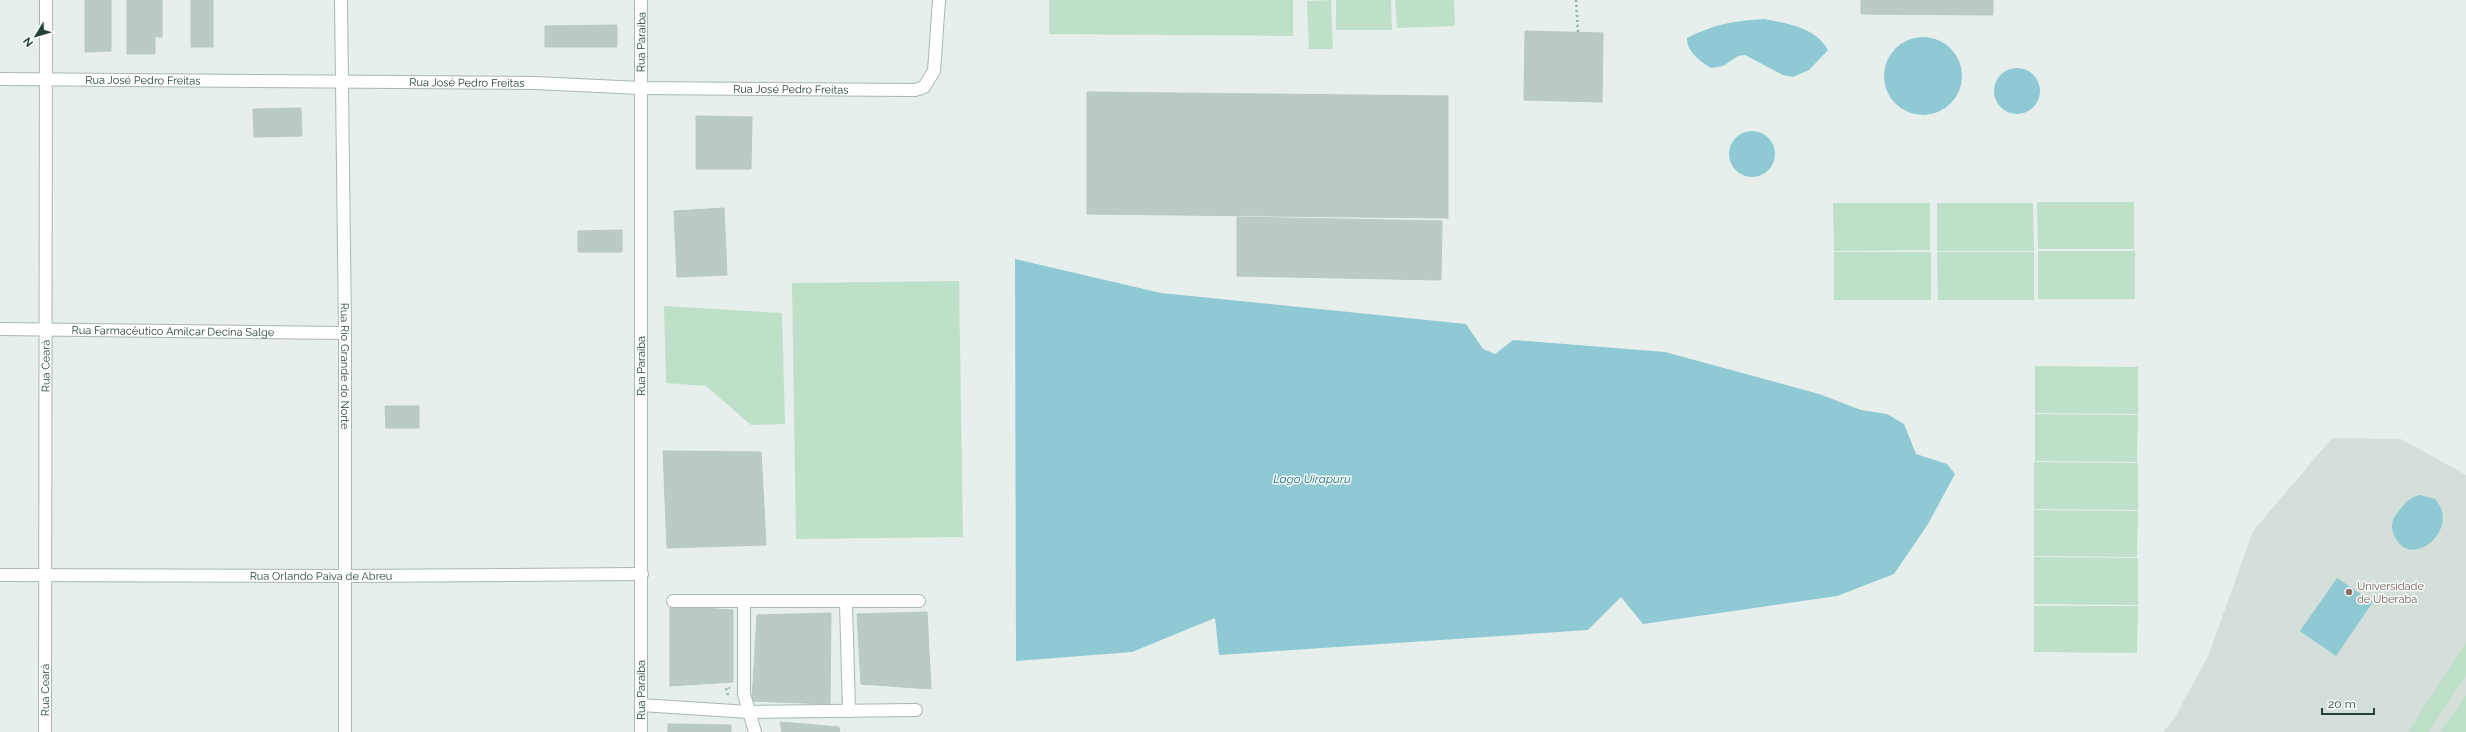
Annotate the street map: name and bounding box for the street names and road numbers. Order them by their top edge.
street label: Rua Paraíba [634,12,649,72]
street label: Rua José Pedro Freitas [85,74,201,87]
street label: Rua José Pedro Freitas [409,76,525,90]
street label: Rua José Pedro Freitas [733,83,849,97]
street label: Rua Rio Grande do Norte [338,303,351,430]
street label: Rua Farmacêutico Amilcar Decina Salge [72,324,275,339]
street label: Rua Paraíba [635,336,648,396]
street label: Rua Ceará [39,340,53,392]
street label: Rua Orlando Paiva de Abreu [250,570,392,583]
street label: Rua Paraíba [635,660,648,720]
street label: Rua Ceará [39,664,52,716]

